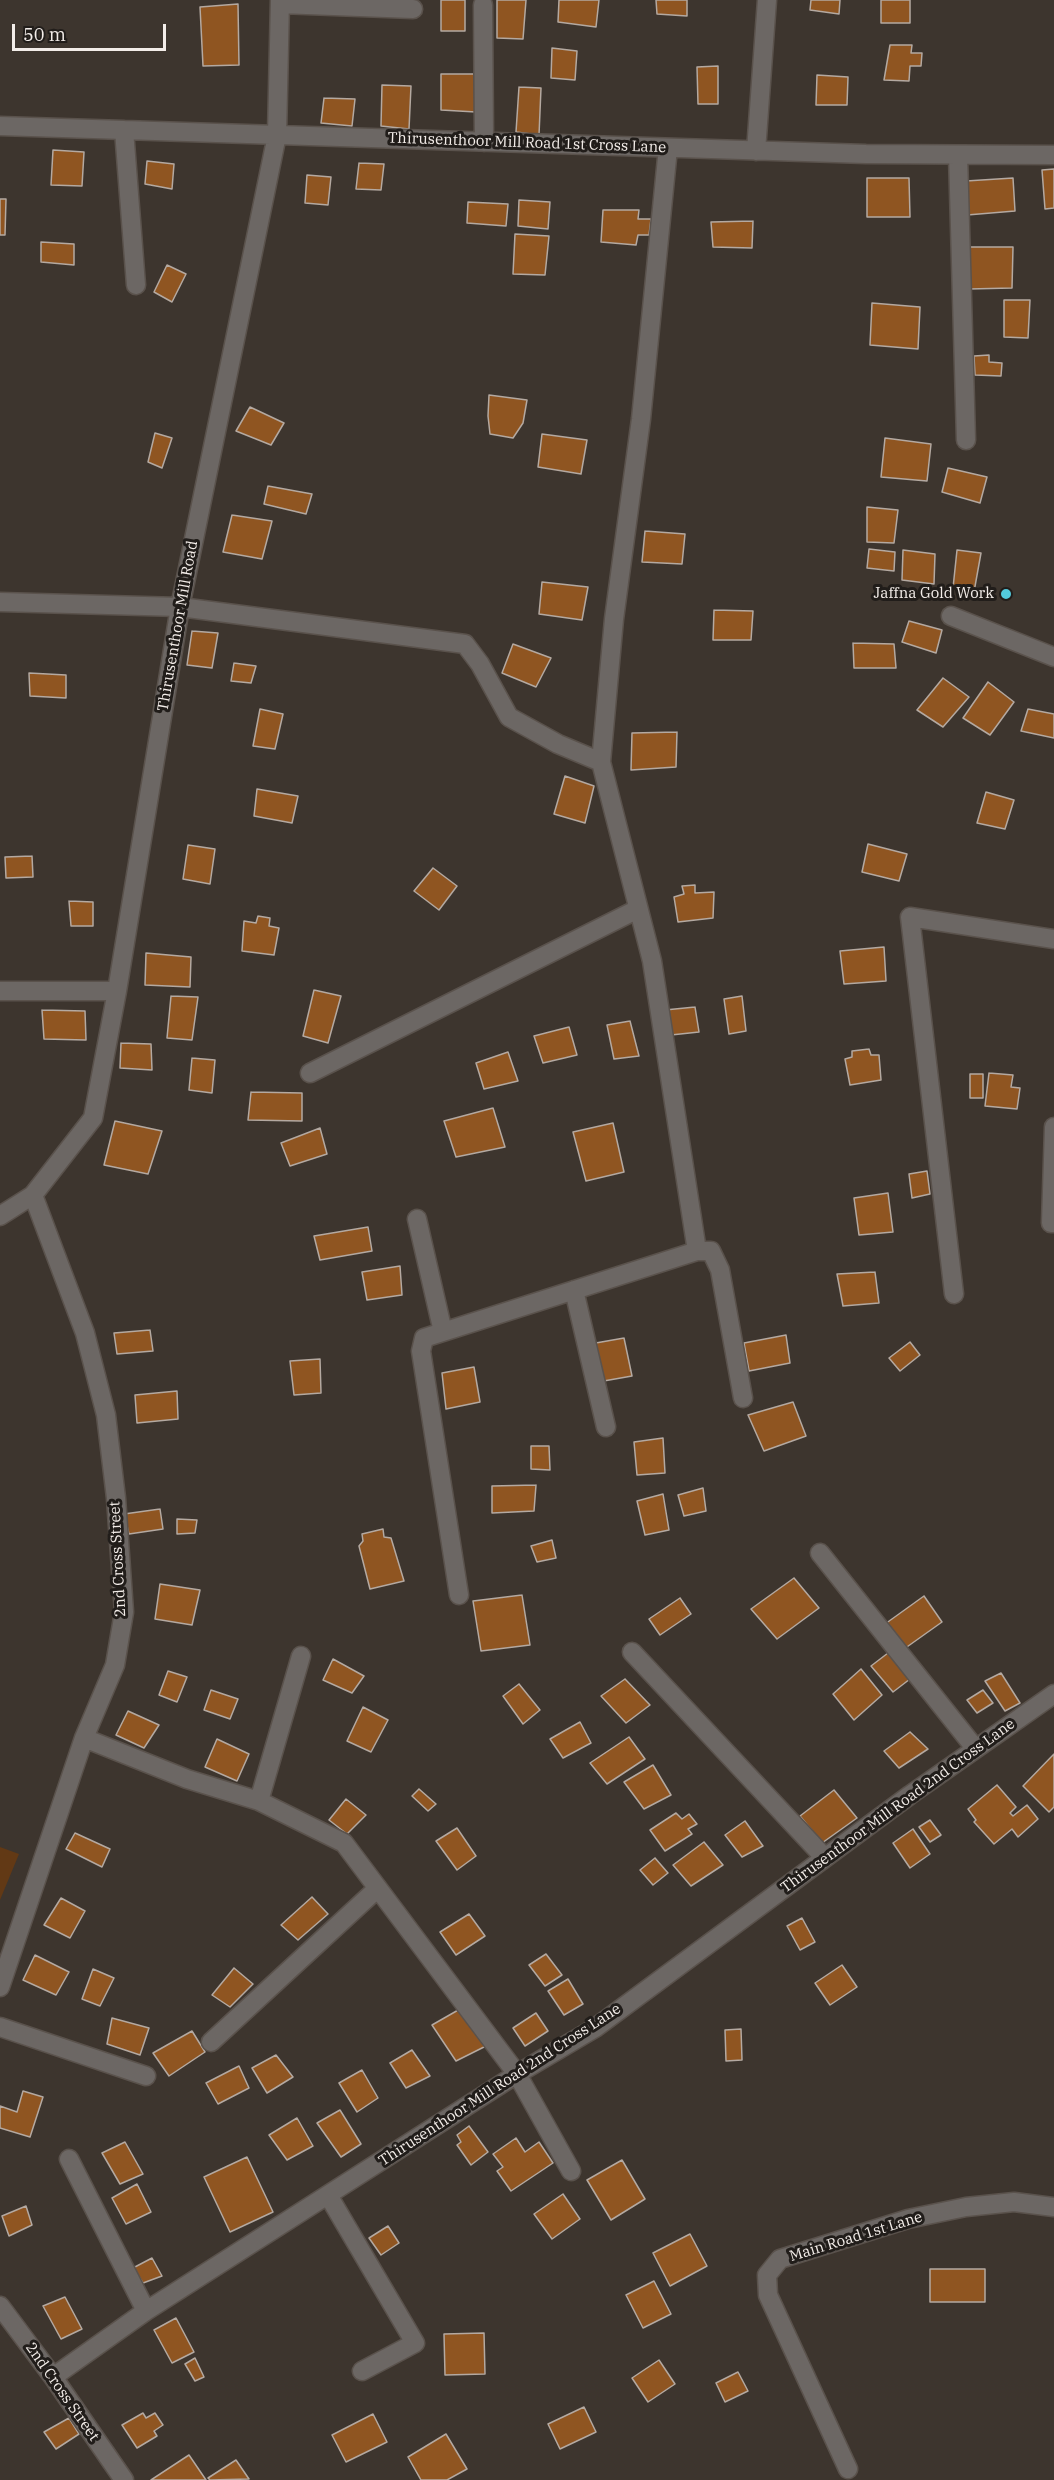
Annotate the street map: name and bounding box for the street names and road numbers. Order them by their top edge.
street label: Thirusenthoor Mill Road 1st Cross Lane [387,129,667,157]
street label: Thirusenthoor Mill Road [154,539,202,713]
street label: 2nd Cross Street [106,1501,130,1617]
street label: Thirusenthoor Mill Road 2nd Cross Lane [777,1715,1019,1897]
street label: Thirusenthoor Mill Road 2nd Cross Lane [376,2000,624,2170]
street label: Main Road 1st Lane [787,2208,925,2266]
street label: 2nd Cross Street [21,2339,103,2445]

